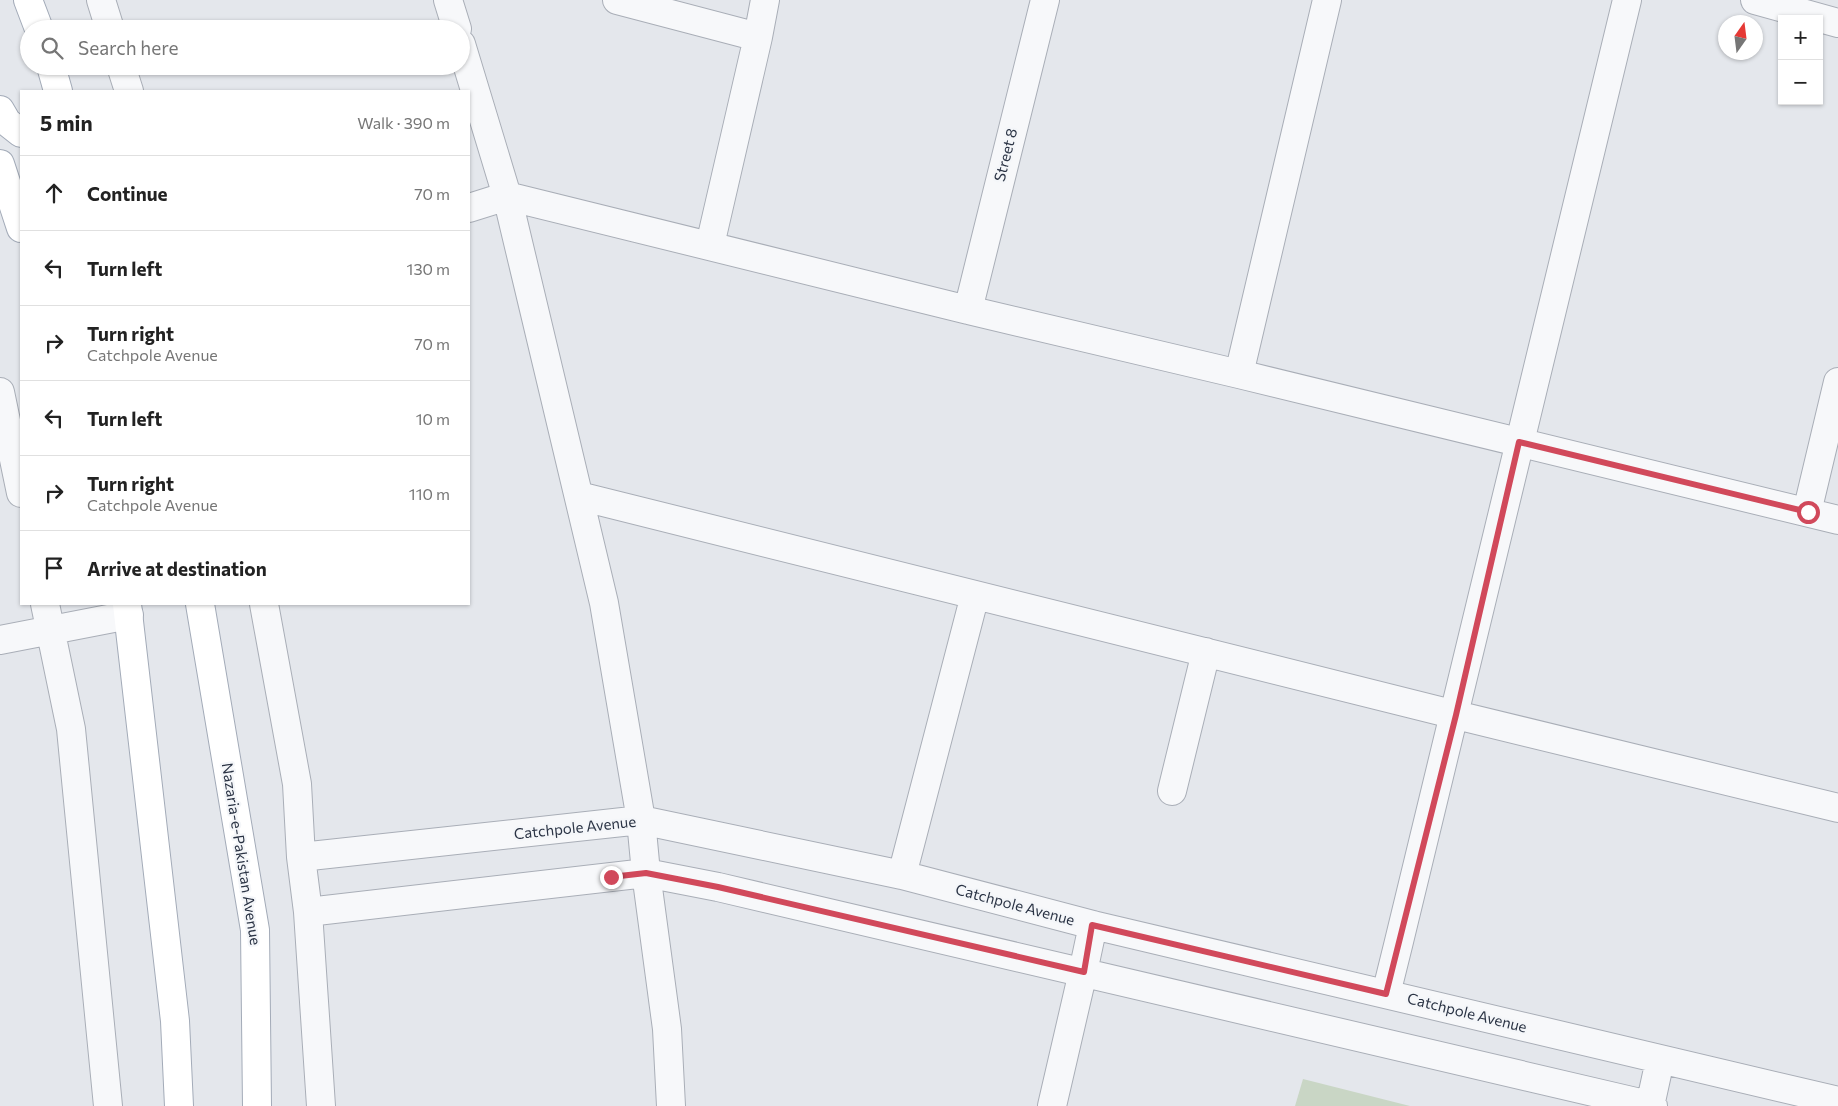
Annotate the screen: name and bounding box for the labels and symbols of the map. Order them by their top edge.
north arrow [1718,15,1763,60]
street label: Street 8 [990,126,1020,183]
route start [1797,501,1820,524]
street label: Nazaria-e-Pakistan Avenue [219,761,265,946]
street label: Catchpole Avenue [513,812,637,842]
route end [600,866,623,889]
street label: Catchpole Avenue [954,879,1077,929]
street label: Catchpole Avenue [1406,988,1529,1036]

